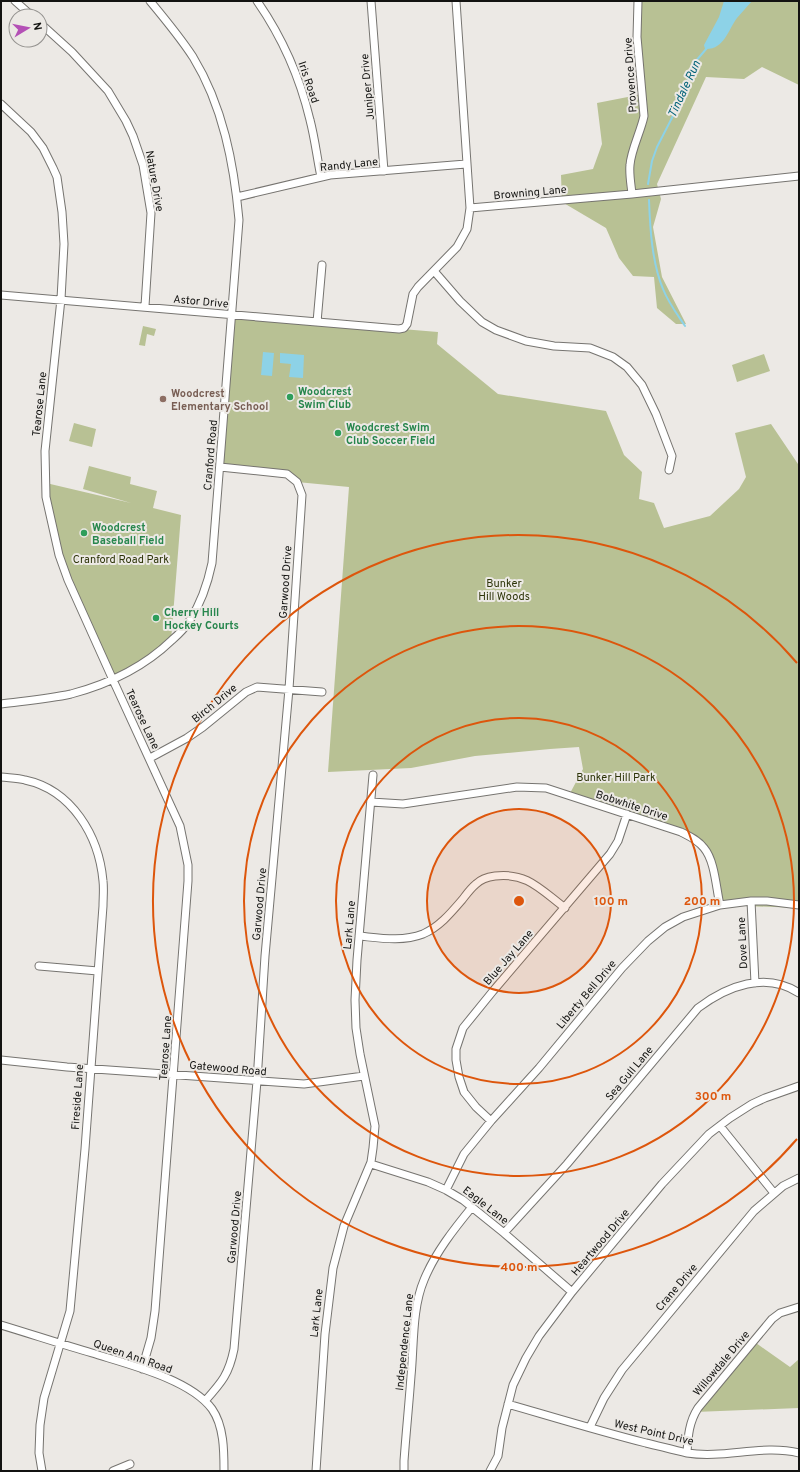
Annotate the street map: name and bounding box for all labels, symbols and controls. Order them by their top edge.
north arrow [8,8,48,48]
text: N [29,21,44,32]
street label: Provence Drive [621,37,641,113]
street label: Juniper Drive [358,53,378,121]
water label: Tindale Run [665,58,705,121]
street label: Iris Road [294,60,322,105]
street label: Nature Drive [142,150,166,213]
street label: Randy Lane [319,155,379,175]
street label: Browning Lane [493,183,567,203]
street label: Astor Drive [173,293,229,311]
street label: Tearose Lane [30,371,50,437]
place label: Woodcrest Swim Club [298,385,352,412]
place label: Woodcrest Elementary School [171,387,268,414]
marker: Woodcrest Swim Club [285,392,295,402]
marker: Woodcrest Elementary School [158,394,168,404]
street label: Cranford Road [201,419,221,491]
place label: Woodcrest Swim Club Soccer Field [346,421,435,448]
marker: Woodcrest Swim Club Soccer Field [333,428,343,438]
place label: Woodcrest Baseball Field [92,521,164,548]
marker: Woodcrest Baseball Field [79,528,89,538]
street label: Garwood Drive [276,545,296,619]
park label: Cranford Road Park [73,553,169,567]
park label: Bunker Hill Woods [478,577,530,604]
place label: Cherry Hill Hockey Courts [164,606,239,633]
marker: Cherry Hill Hockey Courts [151,613,161,623]
street label: Birch Drive [189,681,240,726]
street label: Tearose Lane [122,687,162,752]
park label: Bunker Hill Park [576,771,656,785]
street label: Bobwhite Drive [594,788,670,824]
street label: Garwood Drive [250,867,270,941]
centre of rings [512,894,526,908]
text: 100 m [594,894,628,910]
text: 200 m [684,894,720,910]
street label: Lark Lane [341,900,359,950]
street label: Dove Lane [735,917,751,969]
street label: Blue Jay Lane [481,927,537,988]
street label: Liberty Bell Drive [554,957,620,1032]
street label: Tearose Lane [157,1015,175,1081]
street label: Sea Gull Lane [603,1043,657,1104]
street label: Gatewood Road [189,1059,267,1079]
street label: Fireside Lane [69,1064,87,1130]
text: 300 m [695,1089,731,1105]
street label: Eagle Lane [460,1184,511,1228]
street label: Garwood Drive [225,1190,245,1264]
street label: Heartwood Drive [569,1206,633,1279]
text: 400 m [500,1260,538,1276]
street label: Crane Drive [653,1261,701,1314]
street label: Lark Lane [307,1288,327,1338]
street label: Independence Lane [393,1293,417,1391]
street label: Willowdale Drive [690,1328,753,1399]
street label: Queen Ann Road [91,1337,174,1377]
street label: West Point Drive [613,1417,695,1449]

